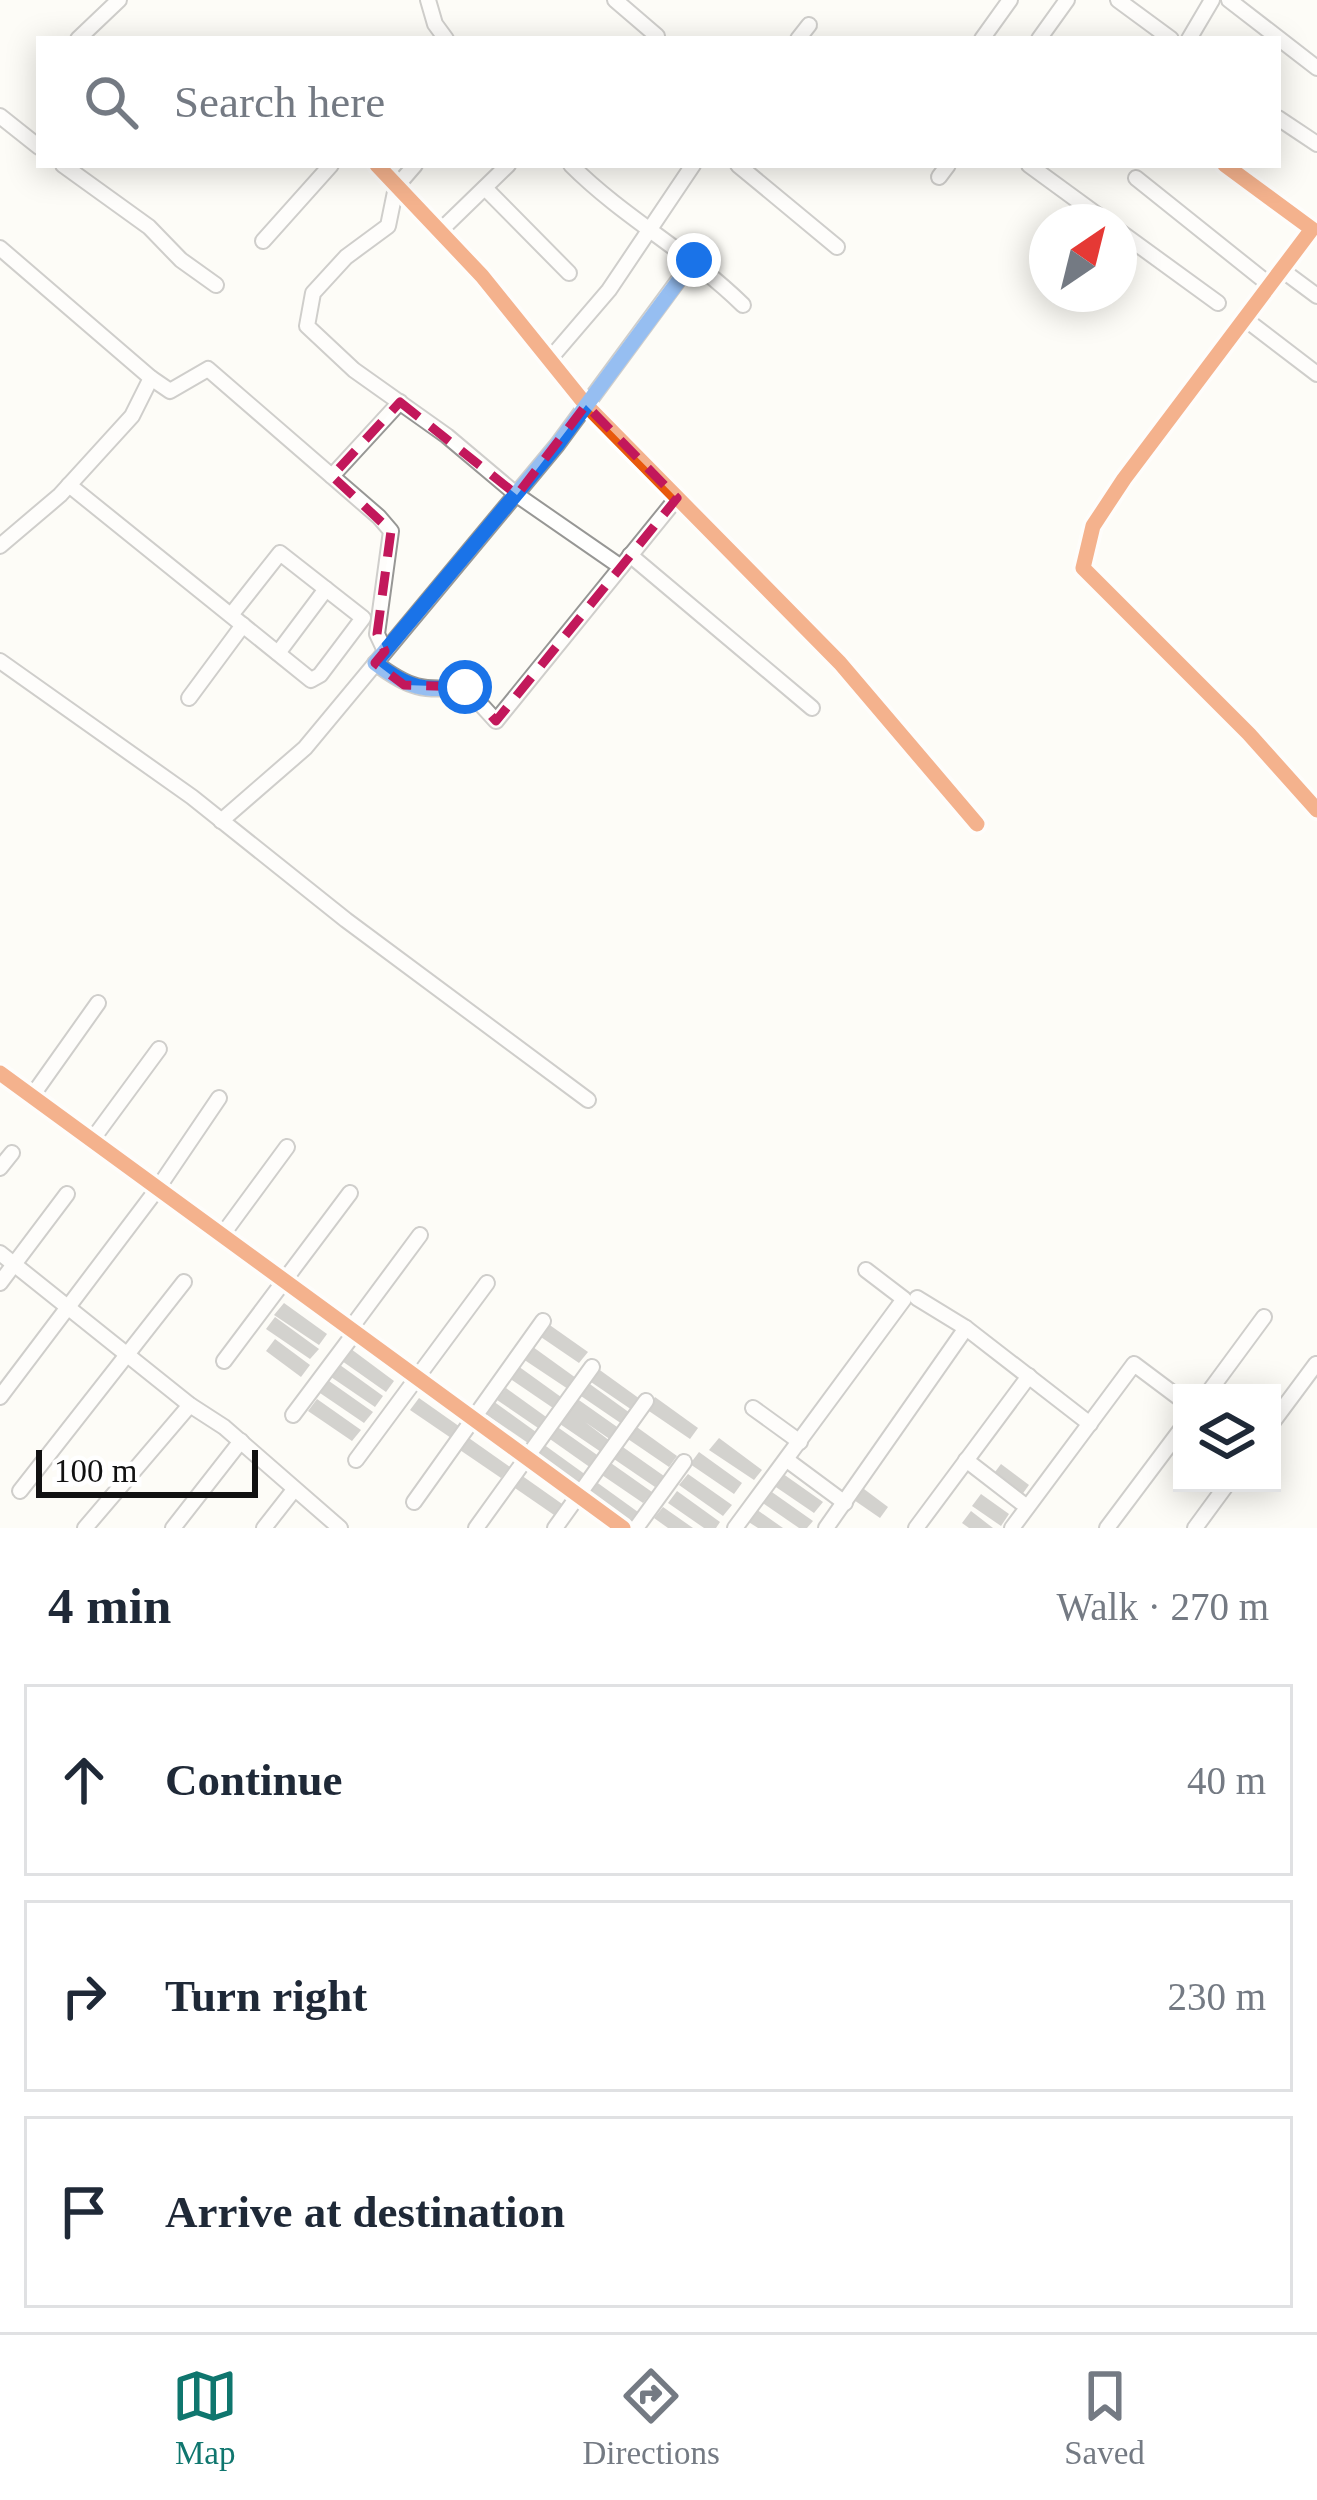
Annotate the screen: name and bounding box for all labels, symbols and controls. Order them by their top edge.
search box [36,36,1281,168]
icon: search [78,69,144,135]
text: Search here [174,77,385,127]
north arrow [1029,204,1137,312]
route end [667,233,721,287]
route start [438,660,492,714]
map controls [1173,1384,1281,1492]
button: layers [1173,1384,1281,1492]
scale bar [36,1444,258,1497]
text: 100 m [54,1453,137,1489]
text: 4 min [48,1578,171,1634]
text: Walk · 270 m [1057,1585,1269,1628]
icon: ahead [51,1747,117,1813]
text: Continue [165,1755,343,1805]
text: 40 m [1187,1759,1266,1802]
icon: right [51,1963,117,2029]
text: Turn right [165,1971,367,2021]
text: 230 m [1167,1975,1266,2018]
icon: arrive [51,2179,117,2245]
text: Arrive at destination [165,2187,565,2237]
tab: Map [172,2363,238,2472]
tab: Directions [582,2363,720,2472]
tab: Saved [1064,2363,1145,2472]

